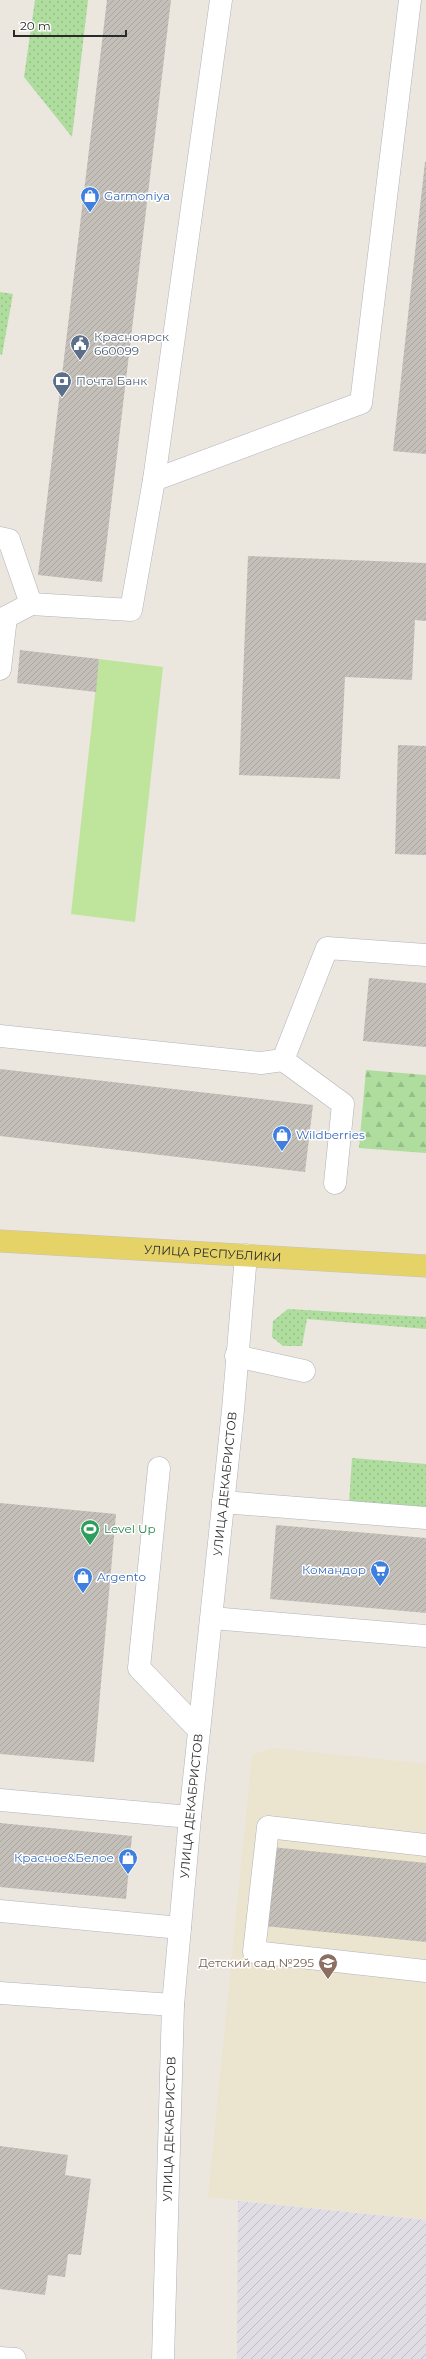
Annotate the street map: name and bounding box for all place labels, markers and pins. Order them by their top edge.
shop icon: Garmoniya [79,185,101,213]
place label: Garmoniya [104,188,170,203]
place label: Красноярск 660099 [94,329,169,358]
public building icon: Красноярск 660099 [69,333,91,361]
bank icon: Почта Банк [51,370,73,398]
place label: Почта Банк [76,373,147,388]
shop icon: Wildberries [271,1124,293,1152]
place label: Wildberries [296,1127,365,1142]
sports icon: Level Up [79,1518,101,1546]
place label: Level Up [104,1521,156,1536]
supermarket icon: Командор [369,1559,391,1587]
place label: Командор [302,1562,366,1577]
shop icon: Argento [72,1566,94,1594]
place label: Argento [97,1569,146,1584]
shop icon: Красное&Белое [117,1847,139,1875]
place label: Красное&Белое [14,1850,114,1865]
school or university icon: Детский сад №295 [317,1952,339,1980]
place label: Детский сад №295 [198,1955,314,1970]

